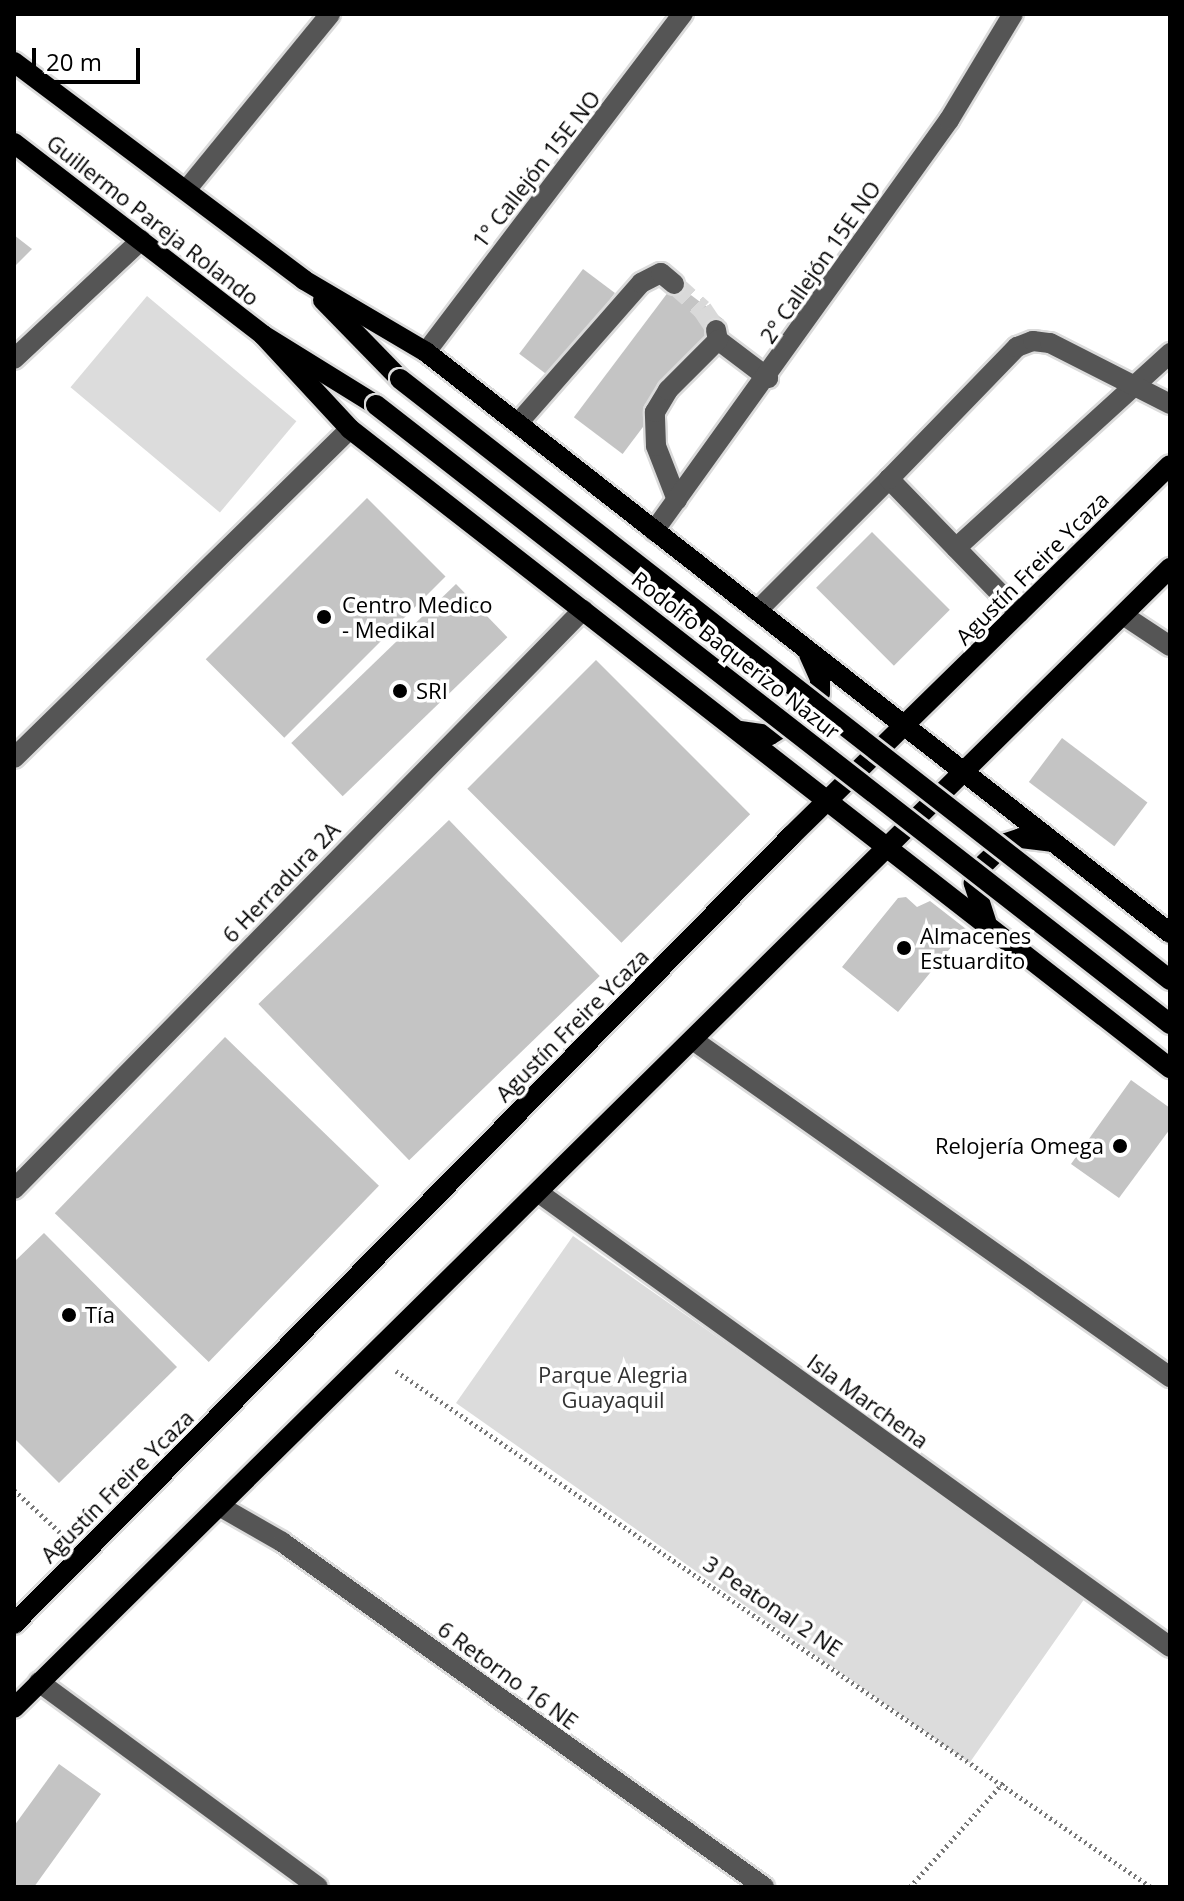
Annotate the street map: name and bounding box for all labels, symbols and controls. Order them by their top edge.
scale bar [36,32,144,82]
text: 20 m [46,45,102,78]
street label: 1° Callejón 15E NO [466,85,606,253]
street label: Guillermo Pareja Rolando [42,129,264,311]
street label: 2° Callejón 15E NO [754,176,886,348]
street label: Agustín Freire Ycaza [950,486,1114,650]
street label: Rodolfo Baquerizo Nazur [627,566,845,744]
place label: Centro Medico - Medikal [342,591,492,642]
marker: Centro Medico - Medikal [313,606,335,628]
place label: SRI [416,678,448,704]
marker: SRI [391,682,409,700]
street label: 6 Herradura 2A [217,816,345,948]
place label: Almacenes Estuardito [920,922,1031,974]
marker: Almacenes Estuardito [895,939,913,957]
street label: Agustín Freire Ycaza [490,943,654,1107]
place label: Relojería Omega [935,1133,1104,1159]
marker: Relojería Omega [1111,1137,1129,1155]
place label: Tía [85,1302,115,1328]
marker: Tía [60,1306,78,1324]
street label: Isla Marchena [802,1348,934,1454]
park label: Parque Alegria Guayaquil [538,1361,688,1412]
street label: Agustín Freire Ycaza [35,1404,199,1568]
street label: 3 Peatonal 2 NE [699,1550,847,1662]
street label: 6 Retorno 16 NE [433,1615,583,1735]

